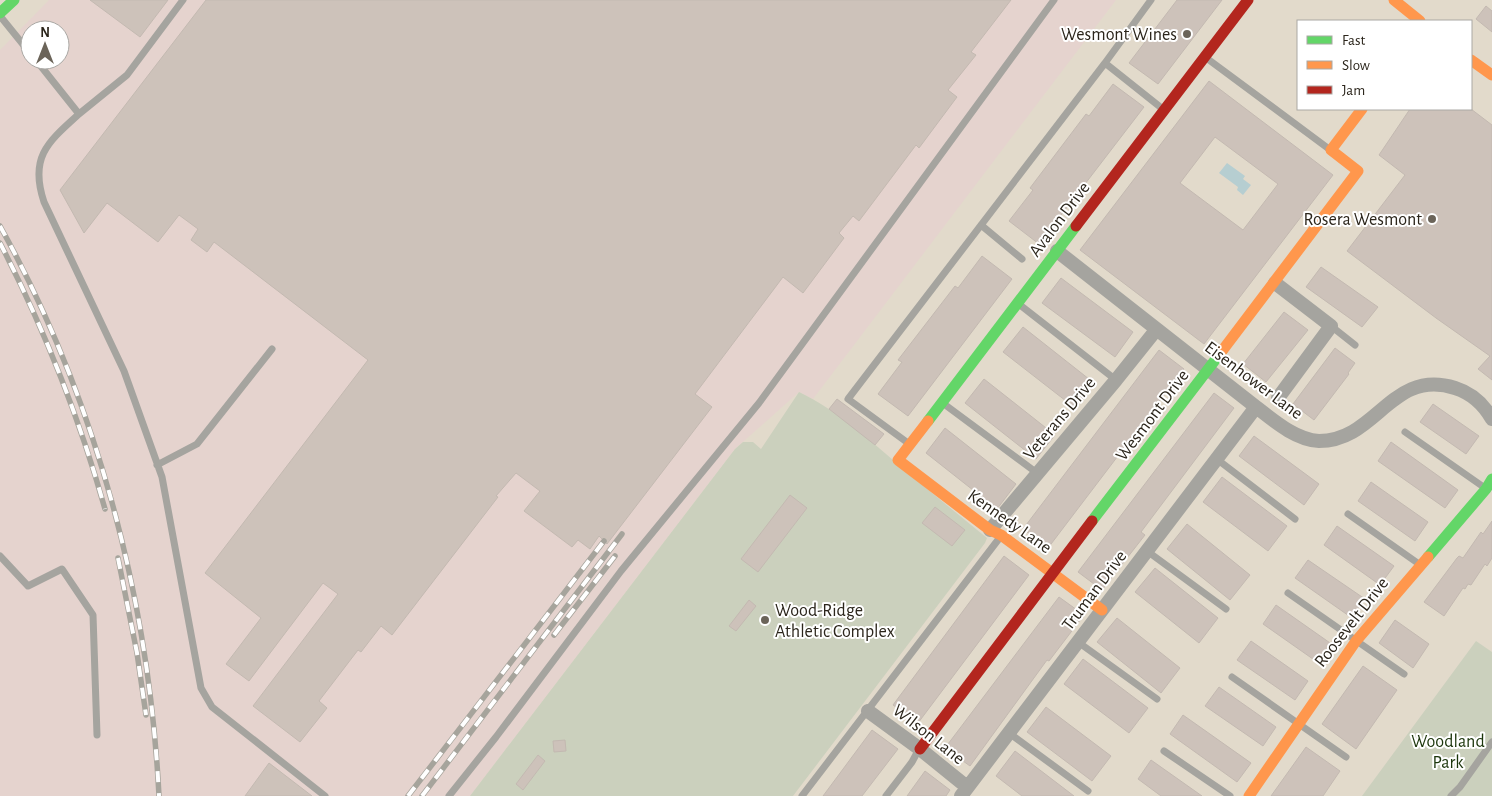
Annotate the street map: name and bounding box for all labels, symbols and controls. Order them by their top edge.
north arrow [20,20,70,70]
legend [1297,20,1472,110]
text: N [40,26,50,40]
place label: Wesmont Wines [1061,26,1177,44]
marker: Wesmont Wines [1181,28,1193,40]
text: Fast [1342,33,1366,48]
text: Slow [1342,58,1370,73]
text: Jam [1342,83,1365,98]
street label: Avalon Drive [1026,179,1094,260]
place label: Rosera Wesmont [1304,211,1422,229]
marker: Rosera Wesmont [1426,213,1438,225]
street label: Eisenhower Lane [1201,338,1306,423]
street label: Wesmont Drive [1113,367,1193,464]
street label: Veterans Drive [1020,374,1099,463]
street label: Kennedy Lane [964,486,1055,557]
street label: Truman Drive [1059,547,1130,634]
street label: Roosevelt Drive [1311,574,1392,671]
place label: Wood-Ridge Athletic Complex [775,602,895,641]
marker: Wood-Ridge Athletic Complex [759,614,771,626]
street label: Wilson Lane [889,701,968,768]
park label: Woodland Park [1411,733,1485,772]

